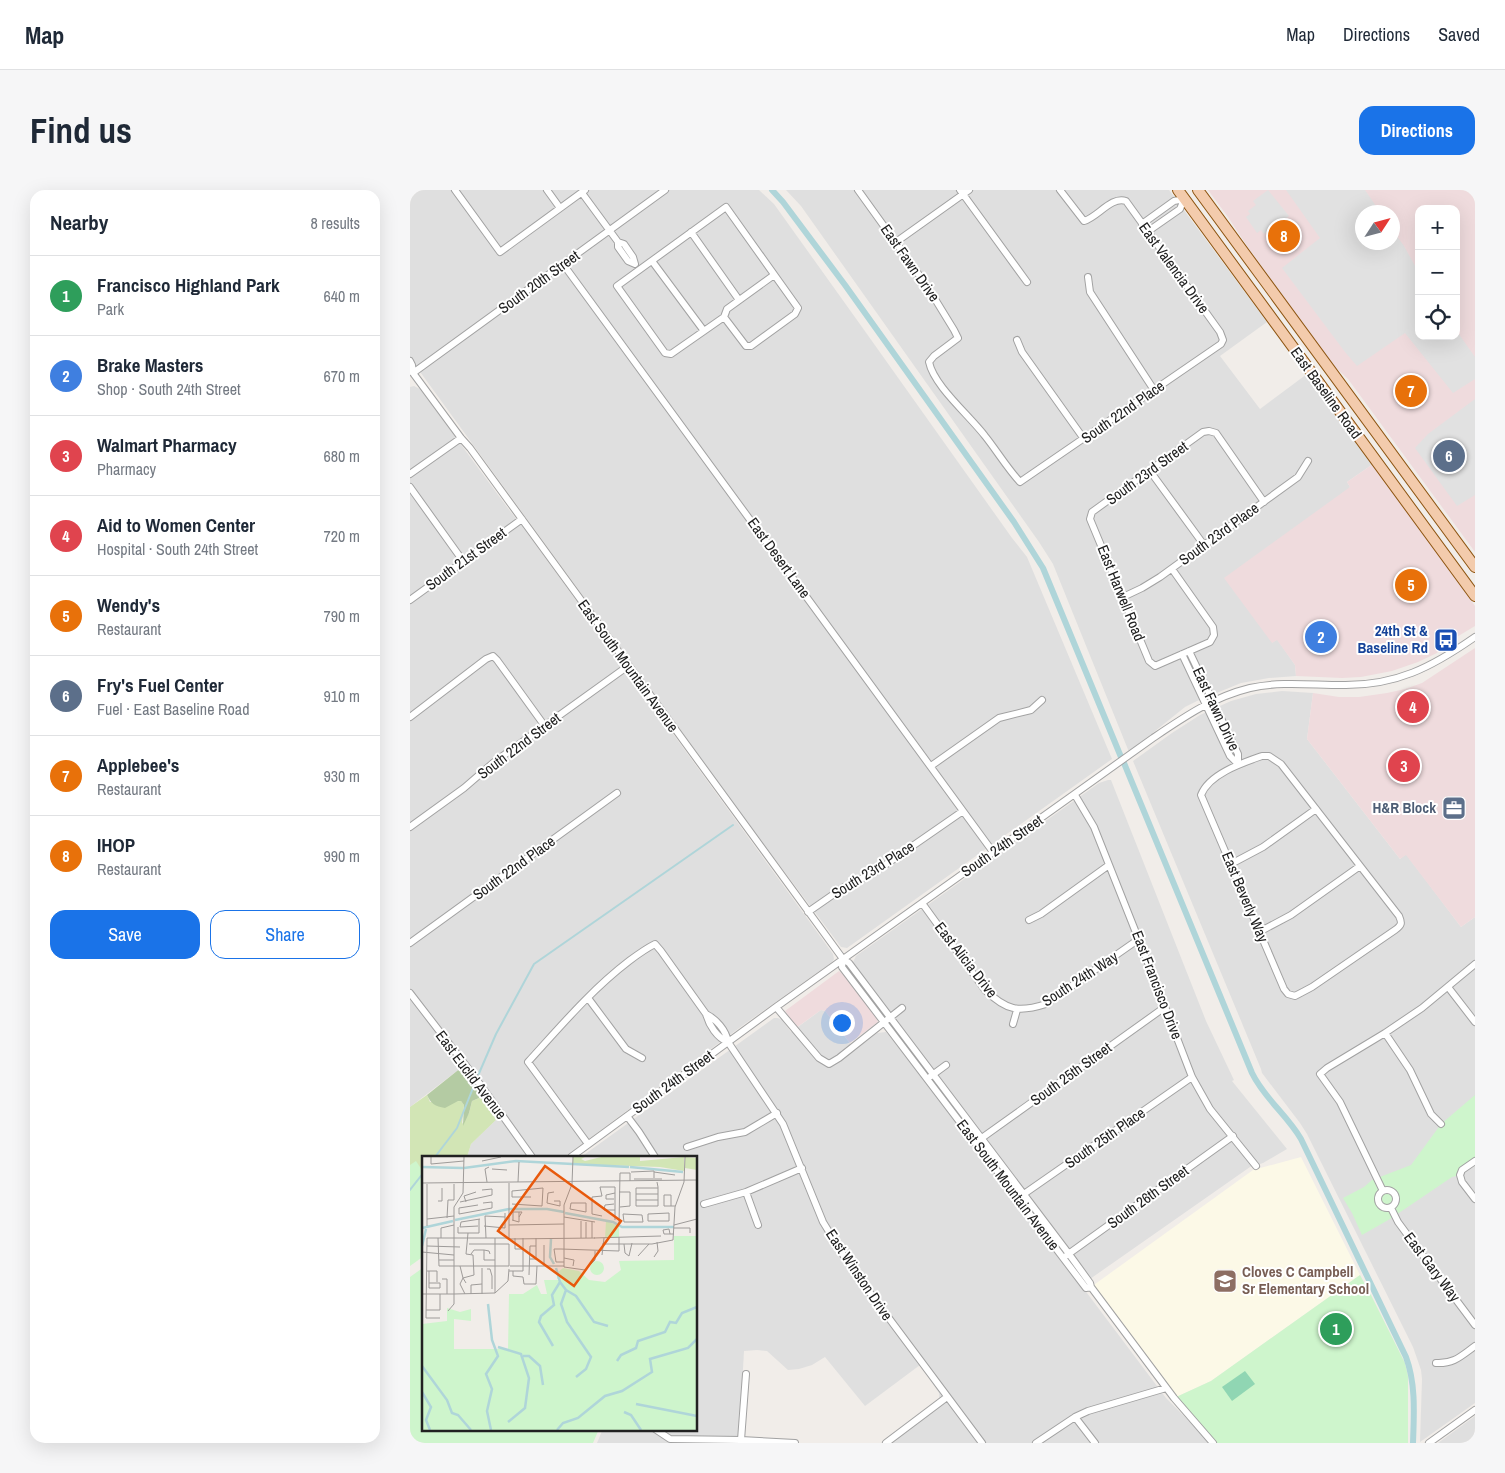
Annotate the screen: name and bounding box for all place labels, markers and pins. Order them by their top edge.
pin: 8 [1268,217,1300,255]
pin: 7 [1395,372,1427,410]
pin: 6 [1433,437,1465,475]
pin: 5 [1395,566,1427,604]
pin: 2 [1305,618,1337,656]
place label: 24th St & Baseline Rd [1358,620,1428,658]
bus stop icon: 24th St & Baseline Rd [1433,627,1459,653]
pin: 4 [1397,688,1429,726]
pin: 3 [1388,747,1420,785]
office icon: H&R Block [1441,795,1467,821]
place label: H&R Block [1372,797,1436,818]
place label: Cloves C Campbell Sr Elementary School [1242,1261,1369,1299]
school or university icon: Cloves C Campbell Sr Elementary School [1212,1268,1238,1294]
pin: 1 [1320,1310,1352,1348]

